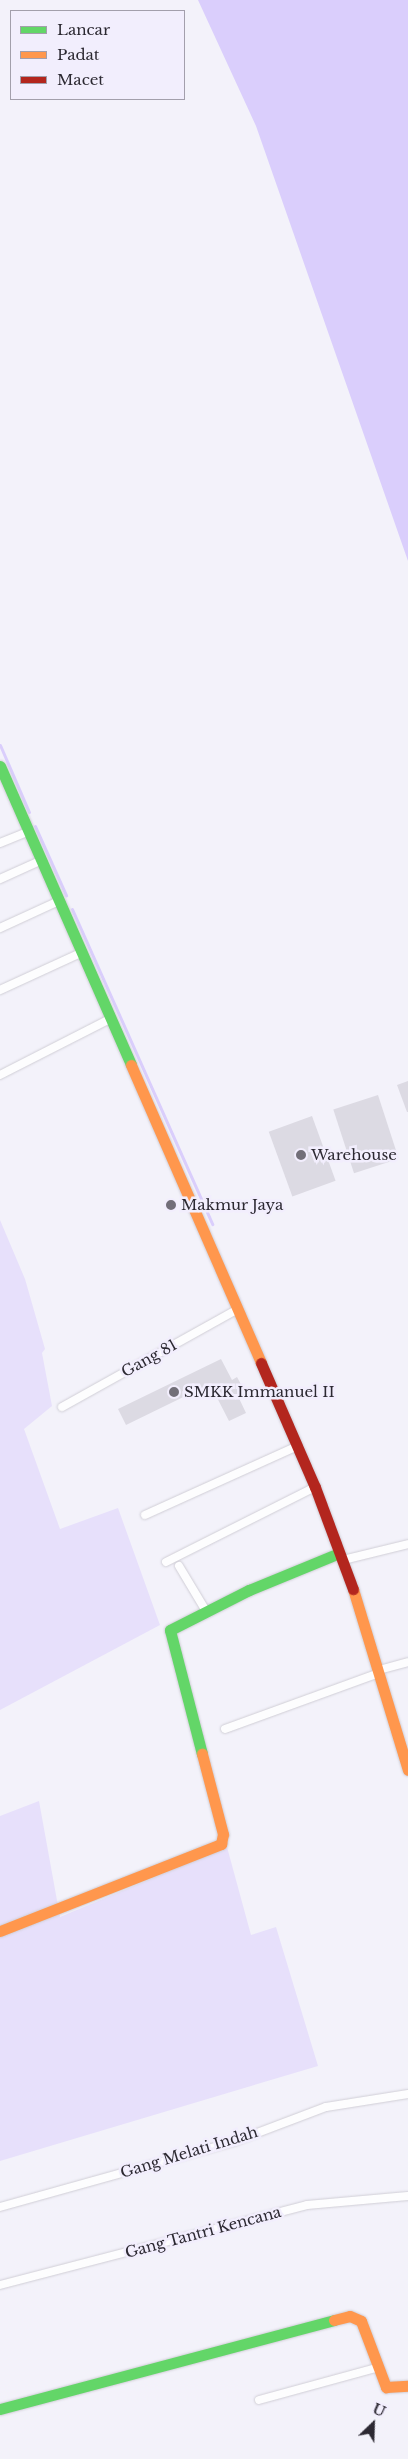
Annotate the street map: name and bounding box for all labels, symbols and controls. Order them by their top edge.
legend [10,10,185,100]
text: Lancar [57,20,110,39]
text: Padat [57,45,100,64]
text: Macet [57,70,104,89]
place label: Warehouse [311,1146,397,1164]
marker: Warehouse [295,1149,307,1161]
place label: Makmur Jaya [181,1196,284,1214]
marker: Makmur Jaya [165,1199,177,1211]
street label: Gang 81 [118,1335,180,1381]
place label: SMKK Immanuel II [184,1383,335,1401]
marker: SMKK Immanuel II [168,1386,180,1398]
street label: Gang Melati Indah [118,2122,260,2182]
street label: Gang Tantri Kencana [123,2202,283,2262]
north arrow [348,2399,398,2449]
text: U [370,2400,388,2421]

